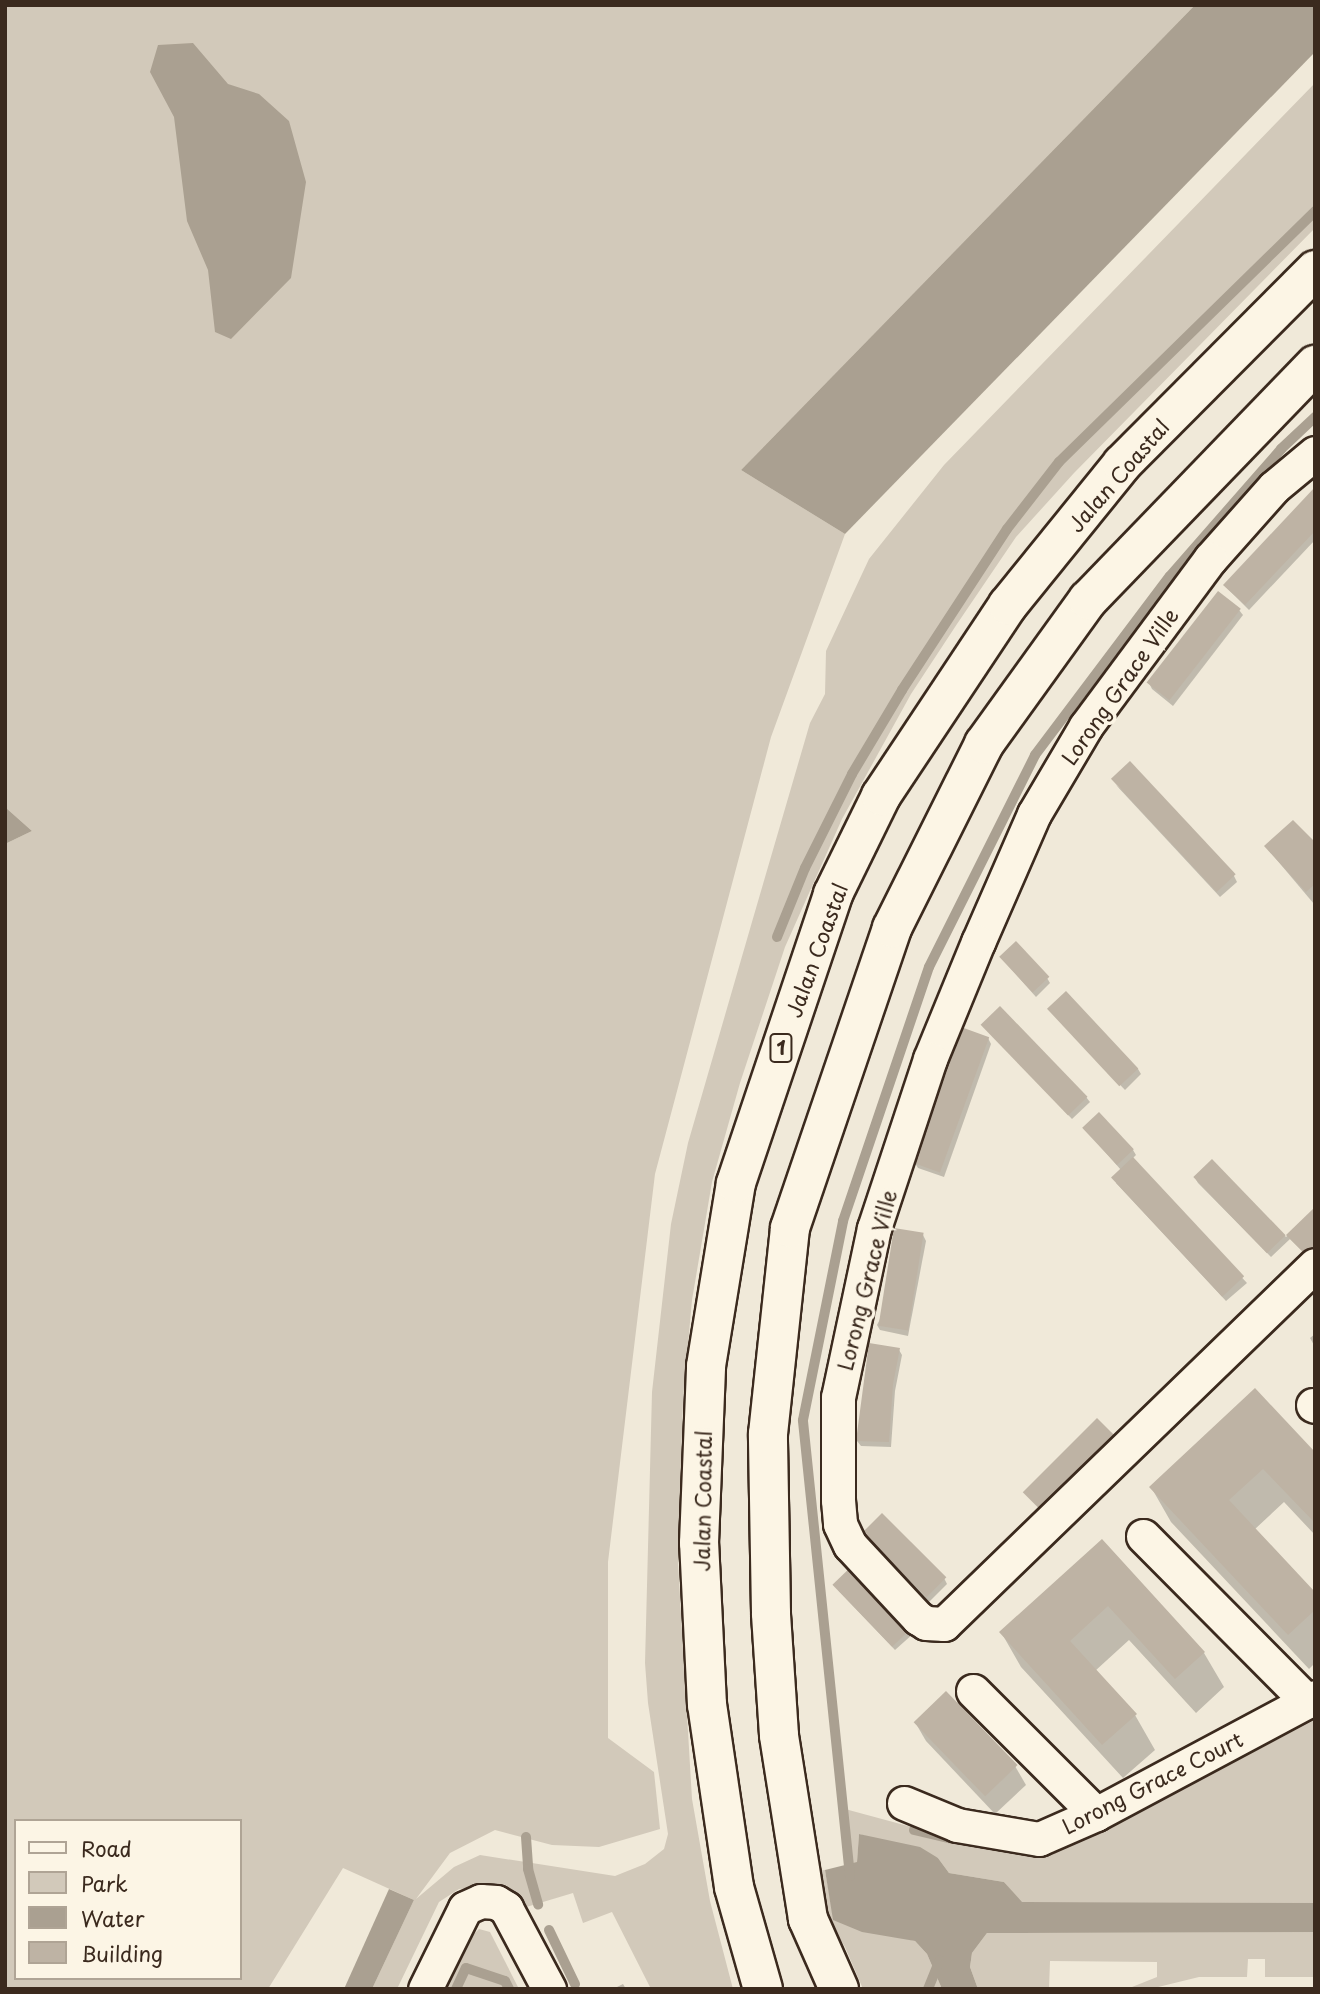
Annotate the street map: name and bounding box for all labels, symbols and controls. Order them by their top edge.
street label: Jalan Coastal [1062,413,1174,537]
street label: Lorong Grace Ville [1056,603,1182,769]
street label: Jalan Coastal [780,879,852,1021]
road number: 1 [769,1032,793,1064]
street label: Lorong Grace Ville [831,1188,901,1372]
street label: Jalan Coastal [688,1430,716,1572]
street label: Lorong Grace Court [1058,1726,1246,1838]
legend [14,1819,242,1980]
text: Road [81,1832,132,1864]
text: Park [81,1867,128,1899]
text: Water [81,1902,144,1934]
text: Building [81,1937,163,1969]

